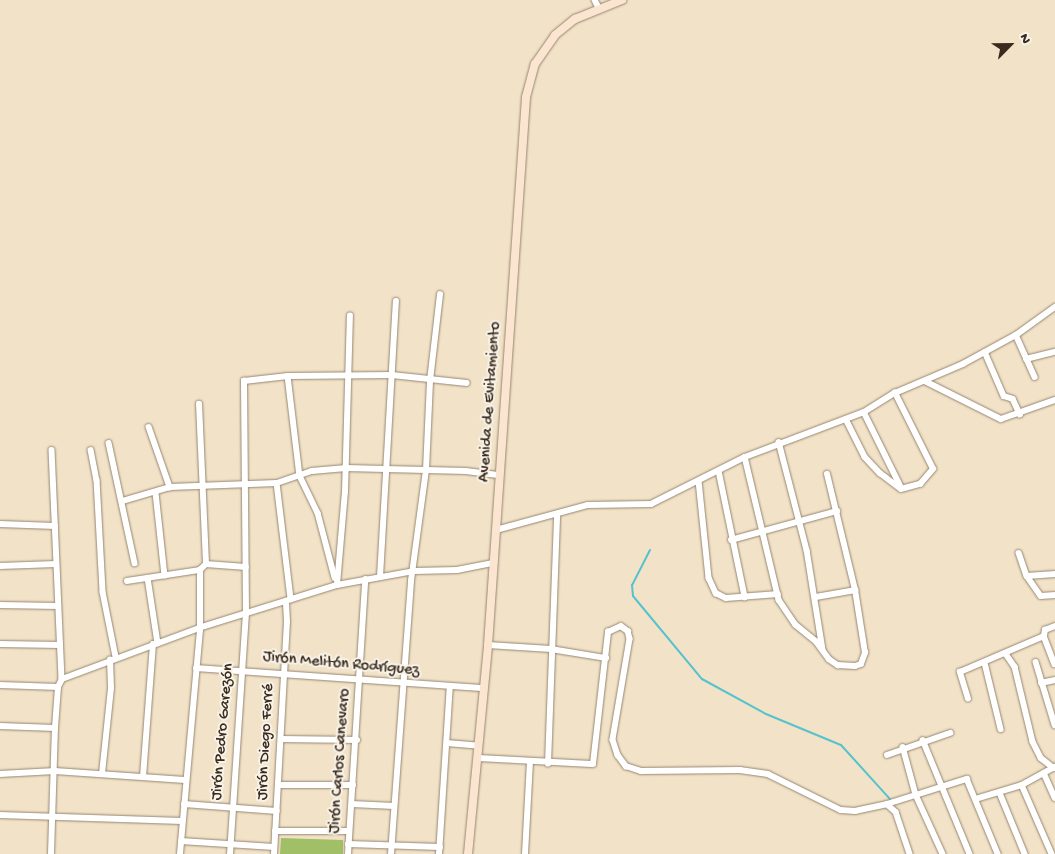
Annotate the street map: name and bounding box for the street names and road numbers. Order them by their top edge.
street label: Avenida de Evitamiento [476,321,506,483]
street label: Jirón Melitón Rodríguez [262,649,420,681]
street label: Jirón Pedro Garezón [208,663,240,801]
street label: Jirón Diego Ferré [254,683,280,801]
street label: Jirón Carlos Canevaro [326,688,356,834]

